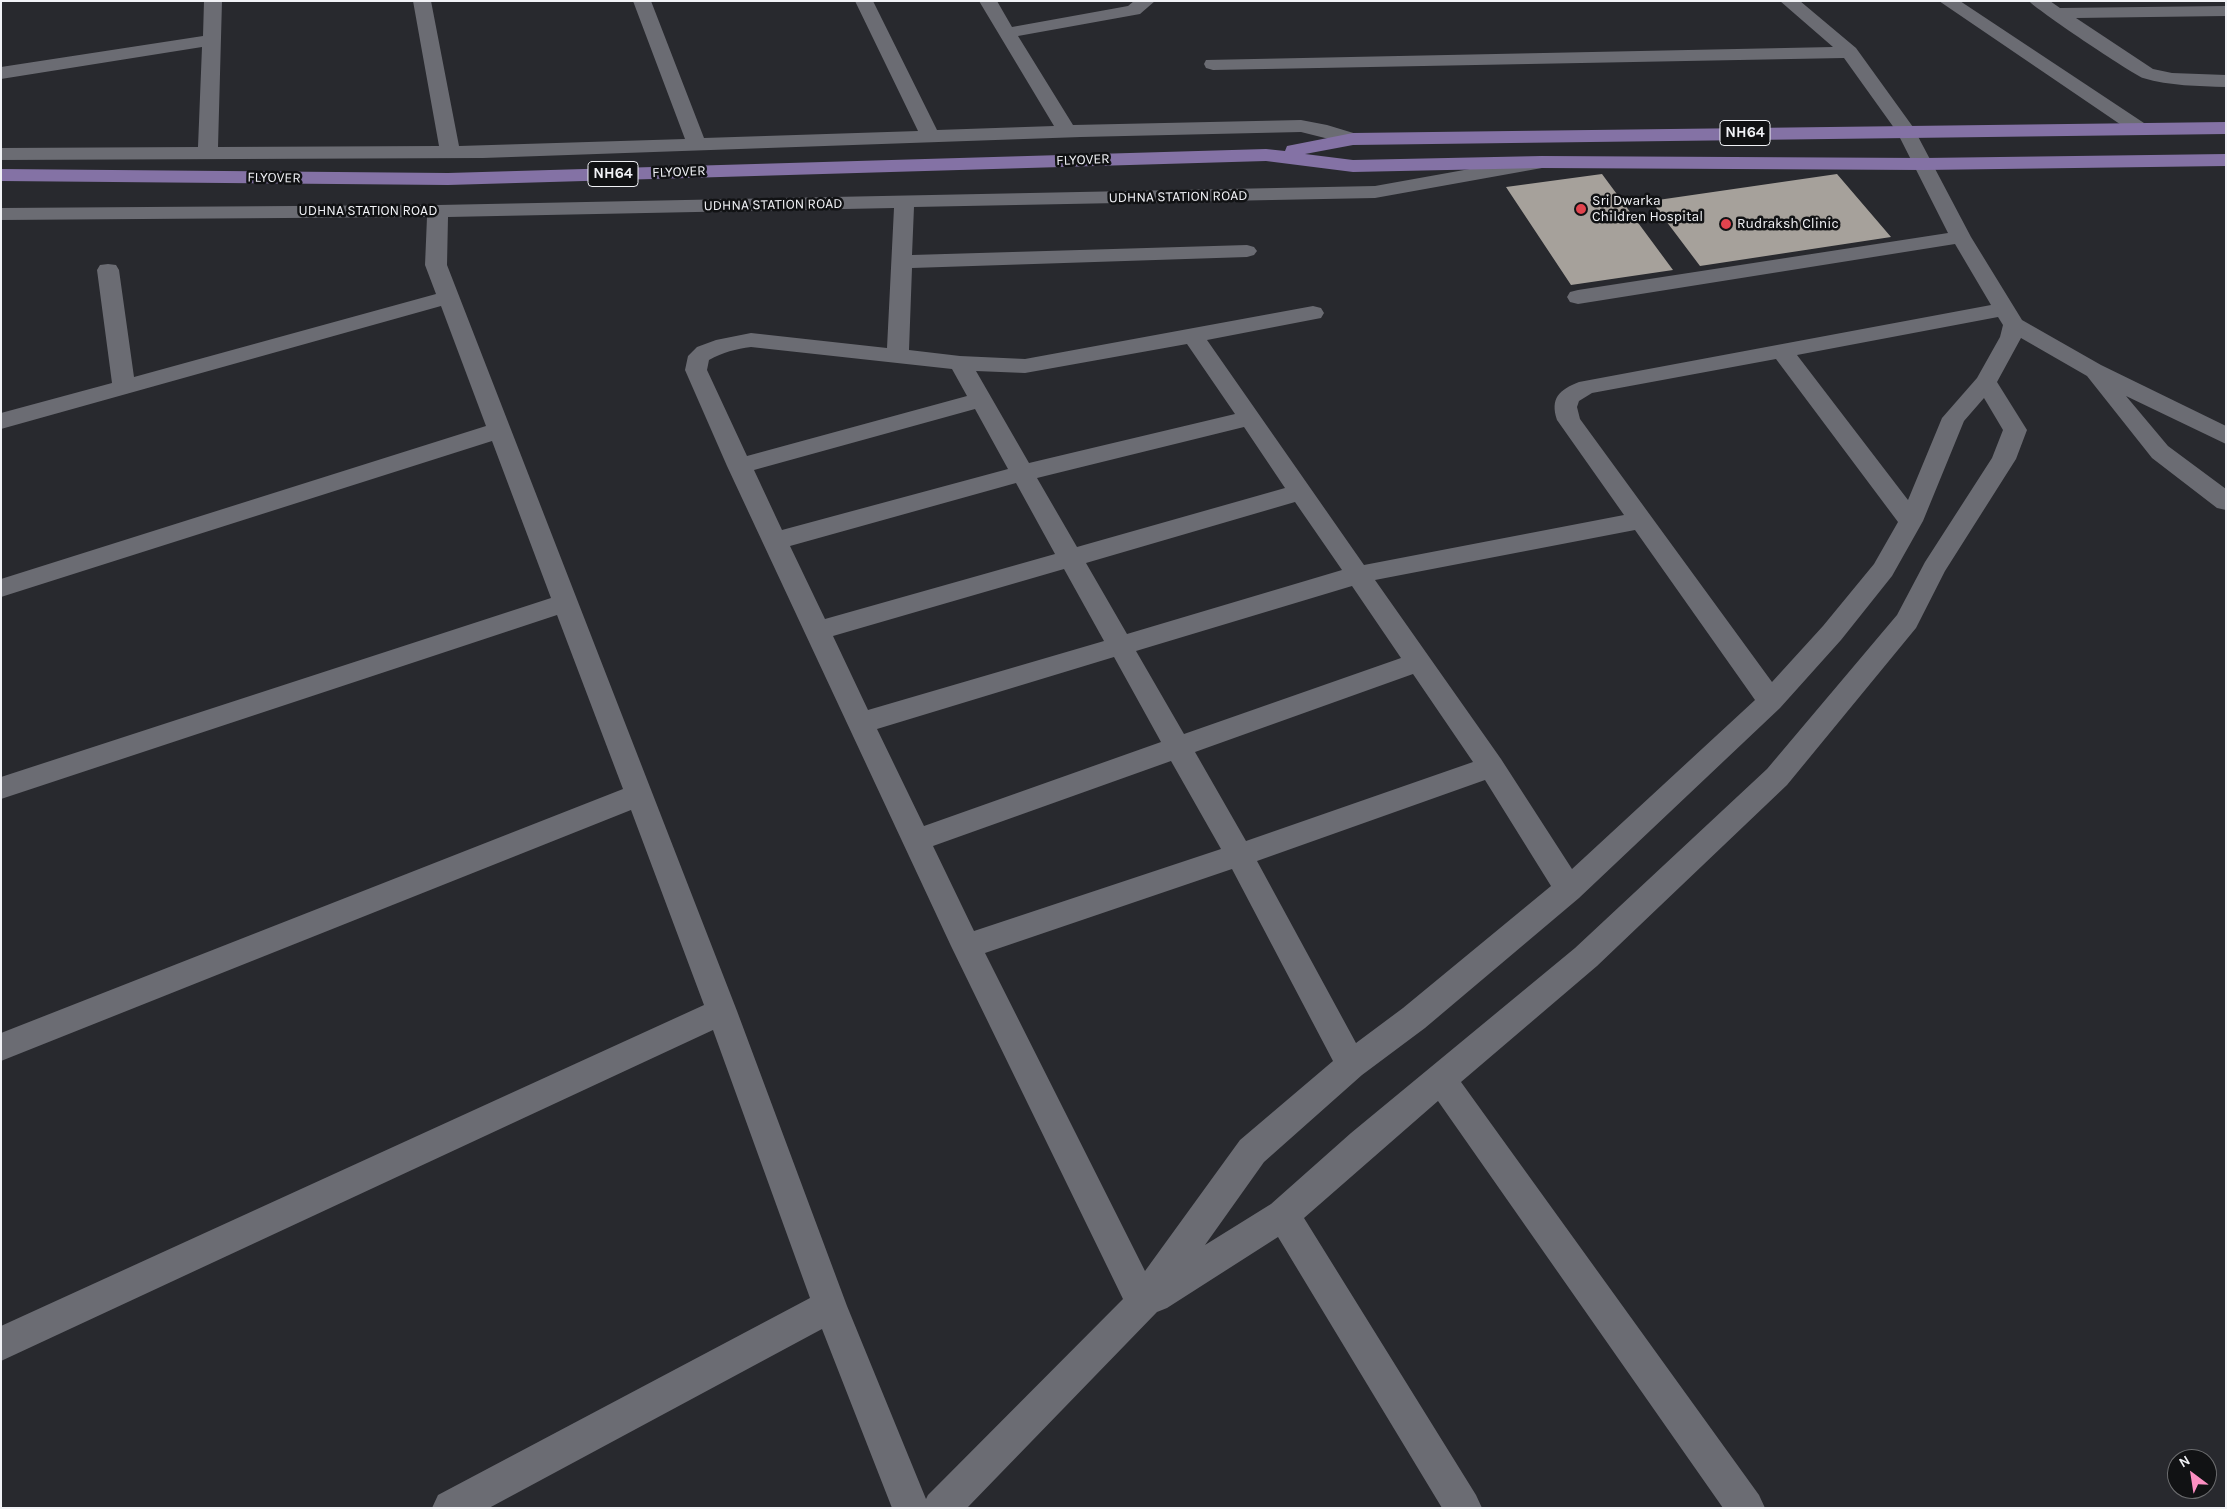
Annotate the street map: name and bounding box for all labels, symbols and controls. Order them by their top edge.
road number: NH64 [1720,120,1770,146]
street label: FLYOVER [1056,151,1110,169]
road number: NH64 [588,162,638,186]
street label: FLYOVER [652,163,706,181]
street label: FLYOVER [247,169,301,187]
street label: UDHNA STATION ROAD [1108,187,1248,207]
place label: Sri Dwarka Children Hospital [1592,193,1703,226]
street label: UDHNA STATION ROAD [703,195,843,215]
marker: Sri Dwarka Children Hospital [1574,202,1588,216]
street label: UDHNA STATION ROAD [299,203,437,219]
place label: Rudraksh Clinic [1737,216,1839,232]
marker: Rudraksh Clinic [1719,217,1733,231]
north arrow [2167,1449,2217,1499]
text: N [2176,1452,2193,1471]

